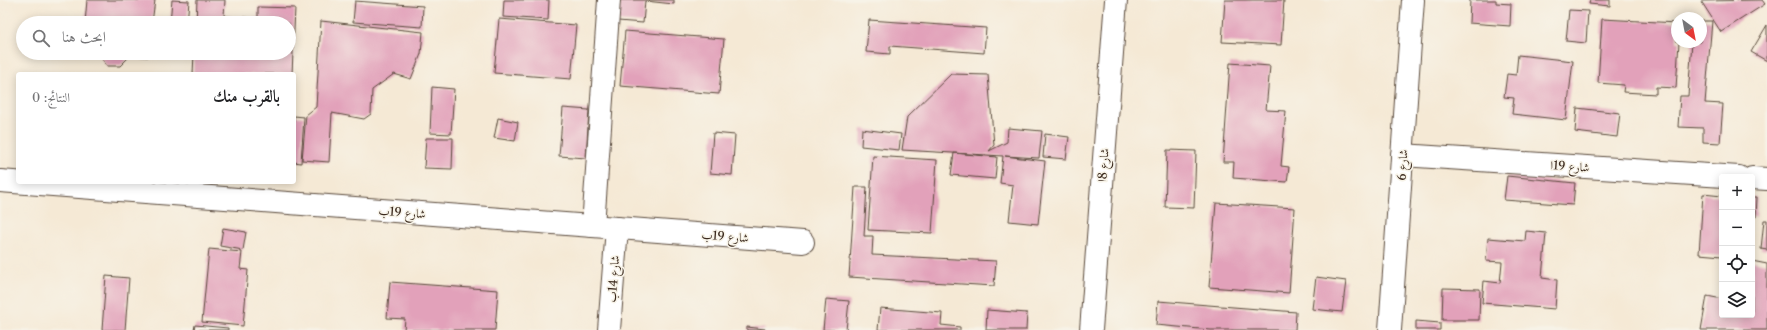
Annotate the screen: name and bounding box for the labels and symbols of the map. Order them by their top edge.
north arrow [1671,12,1707,48]
street label: شارع 8ا [1094,147,1116,183]
street label: شارع 6 [1393,149,1415,181]
street label: شارع 19ا [1550,157,1590,179]
street label: شارع 19ب [378,203,426,225]
street label: شارع 19ب [701,227,749,249]
street label: شارع 14ب [604,255,626,303]

